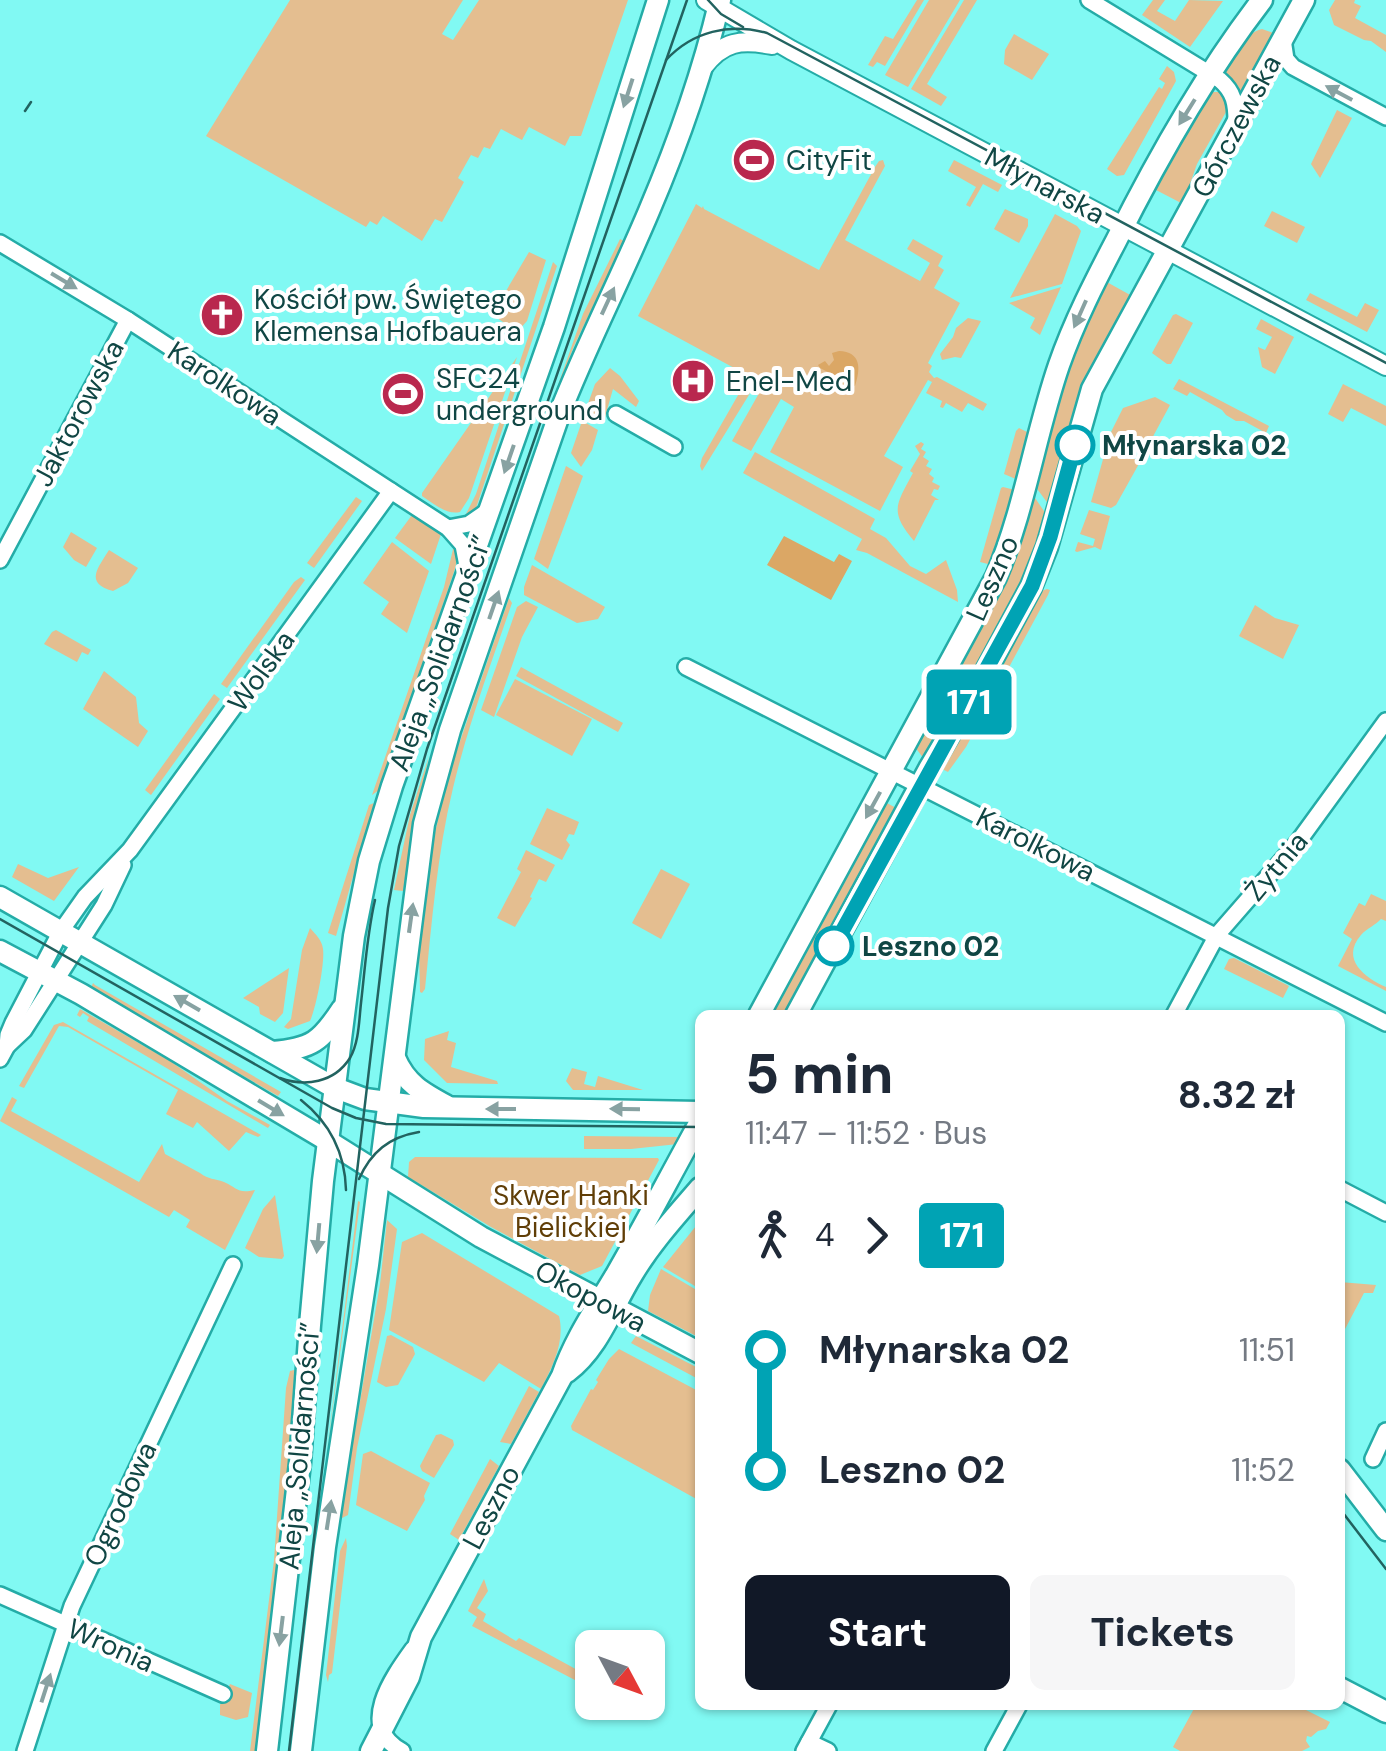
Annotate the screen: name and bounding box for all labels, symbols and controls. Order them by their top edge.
street label: Górczewska [1183,48,1290,204]
one-way arrow [620,78,635,108]
one-way arrow [1325,84,1353,102]
one-way arrow [1179,98,1196,126]
sports icon: CityFit [731,137,777,183]
street label: Młynarska [978,138,1111,233]
place label: CityFit [786,142,872,179]
one-way arrow [50,272,78,289]
place label: Kościół pw. Świętego Klemensa Hofbauera [254,281,522,350]
one-way arrow [600,286,617,315]
church icon: Kościół pw. Świętego Klemensa Hofbauera [199,292,245,338]
one-way arrow [1072,299,1088,329]
street label: Jaktorowska [24,333,133,493]
street label: Karolkowa [161,333,289,434]
hospital icon: Enel-Med [670,358,716,404]
place label: SFC24 underground [436,360,603,429]
place label: Enel-Med [726,363,852,400]
sports icon: SFC24 underground [380,371,426,417]
marker: Młynarska 02 [1056,426,1094,464]
place label: Młynarska 02 [1102,427,1286,464]
one-way arrow [500,445,515,475]
street label: Aleja „Solidarności” [381,530,500,776]
street label: Leszno [957,530,1028,627]
one-way arrow [487,590,502,620]
street label: Wolska [219,623,303,719]
line badge: 171 [912,670,1026,734]
text: 171 [947,679,991,725]
one-way arrow [865,790,882,819]
street label: Karolkowa [970,799,1102,890]
street label: Żytnia [1237,824,1316,909]
one-way arrow [404,902,420,934]
marker: Leszno 02 [815,927,853,965]
place label: Leszno 02 [862,928,999,965]
one-way arrow [173,995,202,1012]
text: 5 min [745,1038,893,1110]
text: 8.32 zł [1178,1070,1295,1120]
one-way arrow [257,1099,285,1116]
one-way arrow [485,1101,517,1117]
one-way arrow [609,1101,641,1117]
text: 11:47 – 11:52 · Bus [745,1112,987,1154]
park label: Skwer Hanki Bielickiej [493,1177,649,1246]
icon: walk [745,1208,800,1263]
icon: forward [849,1208,904,1263]
text: 171 [939,1212,984,1258]
text: 4 [815,1214,834,1256]
one-way arrow [309,1223,325,1255]
street label: Okopowa [529,1252,653,1341]
street label: Aleja „Solidarności” [270,1321,329,1572]
text: Młynarska 02 [819,1325,1069,1375]
text: 11:51 [1239,1329,1295,1371]
street label: Ogrodowa [75,1436,165,1573]
text: Leszno 02 [819,1445,1005,1495]
text: 11:52 [1231,1449,1295,1491]
street label: Leszno [454,1459,529,1555]
one-way arrow [322,1499,338,1530]
button: Start [745,1575,1010,1690]
button: Tickets [1030,1575,1295,1690]
street label: Wronia [62,1610,160,1681]
one-way arrow [273,1616,289,1648]
north arrow [575,1630,665,1720]
map controls [575,1630,665,1720]
one-way arrow [39,1673,54,1703]

